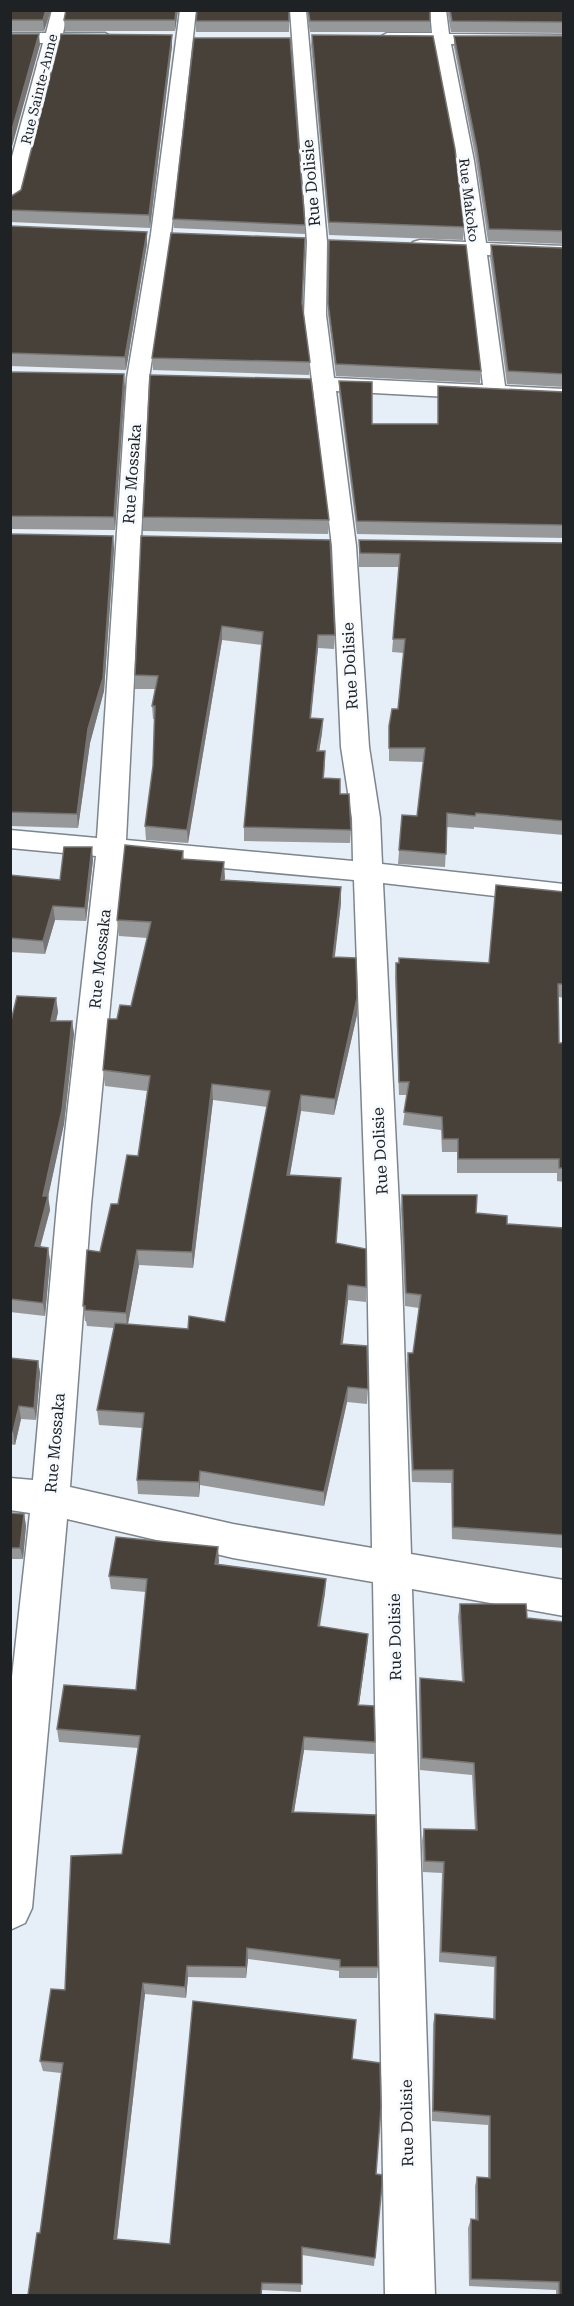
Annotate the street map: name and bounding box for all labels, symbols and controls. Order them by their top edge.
street label: Rue Sainte-Anne [18,32,61,146]
street label: Rue Dolisie [298,138,324,227]
street label: Rue Makoko [456,157,482,243]
street label: Rue Mossaka [119,423,145,525]
street label: Rue Dolisie [338,622,362,710]
street label: Rue Mossaka [85,908,115,1010]
street label: Rue Dolisie [368,1107,392,1195]
street label: Rue Mossaka [41,1392,69,1494]
street label: Rue Dolisie [385,1593,405,1681]
street label: Rue Dolisie [397,2079,417,2167]

